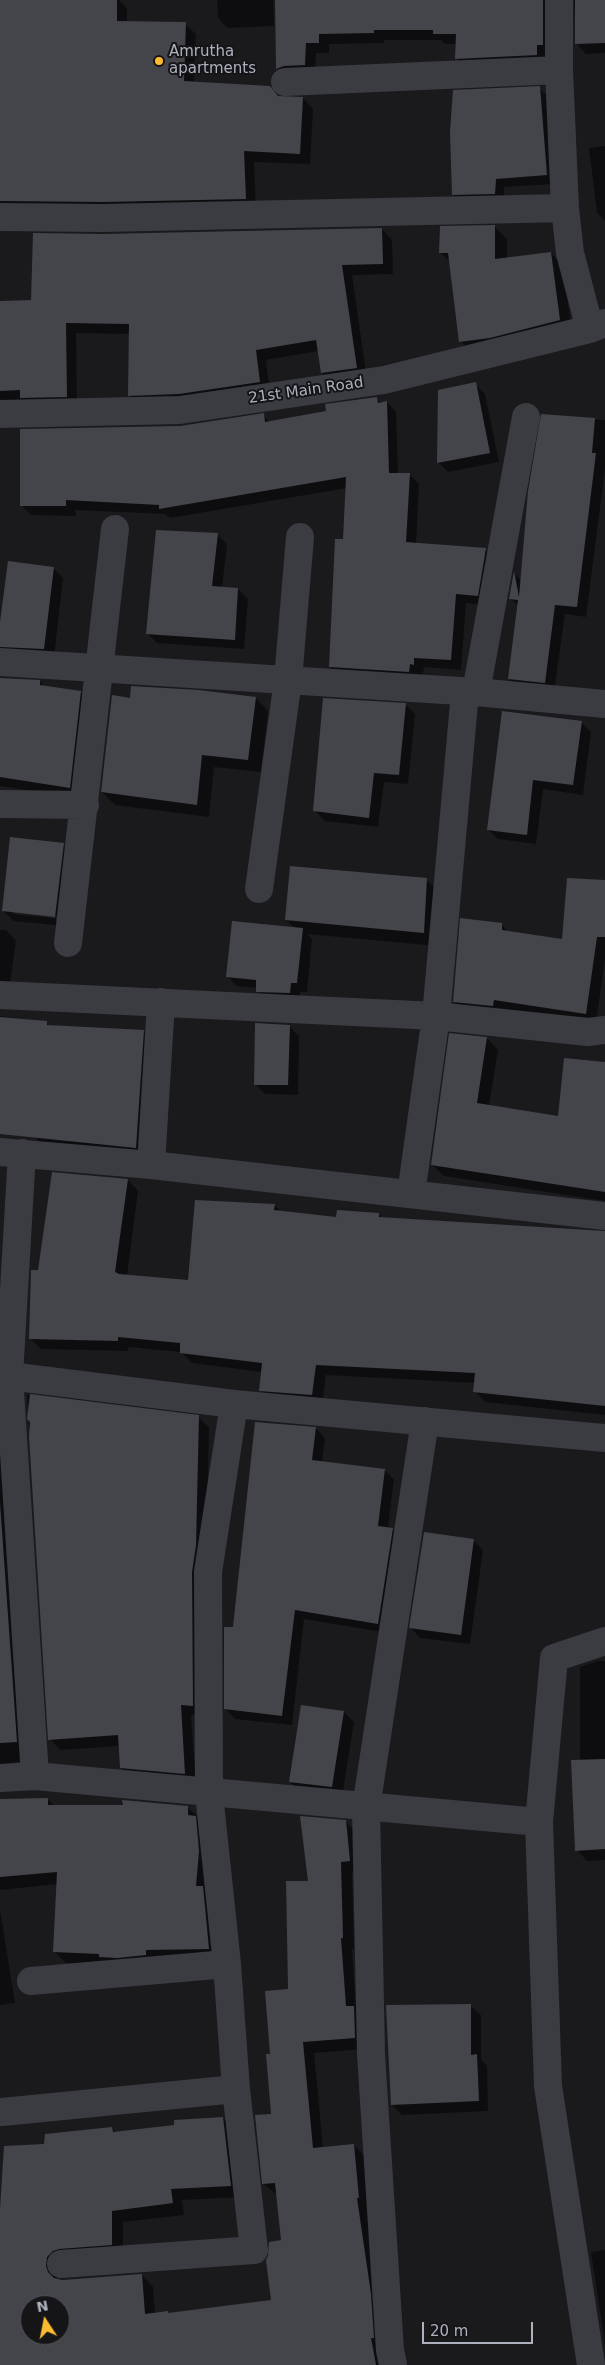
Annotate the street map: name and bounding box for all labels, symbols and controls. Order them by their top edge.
place label: Amrutha apartments [169,43,256,78]
marker: Amrutha apartments [153,55,165,67]
street label: 21st Main Road [247,374,365,408]
north arrow [20,2295,70,2345]
text: N [35,2297,50,2315]
scale bar [425,2312,536,2344]
text: 20 m [430,2322,468,2340]

